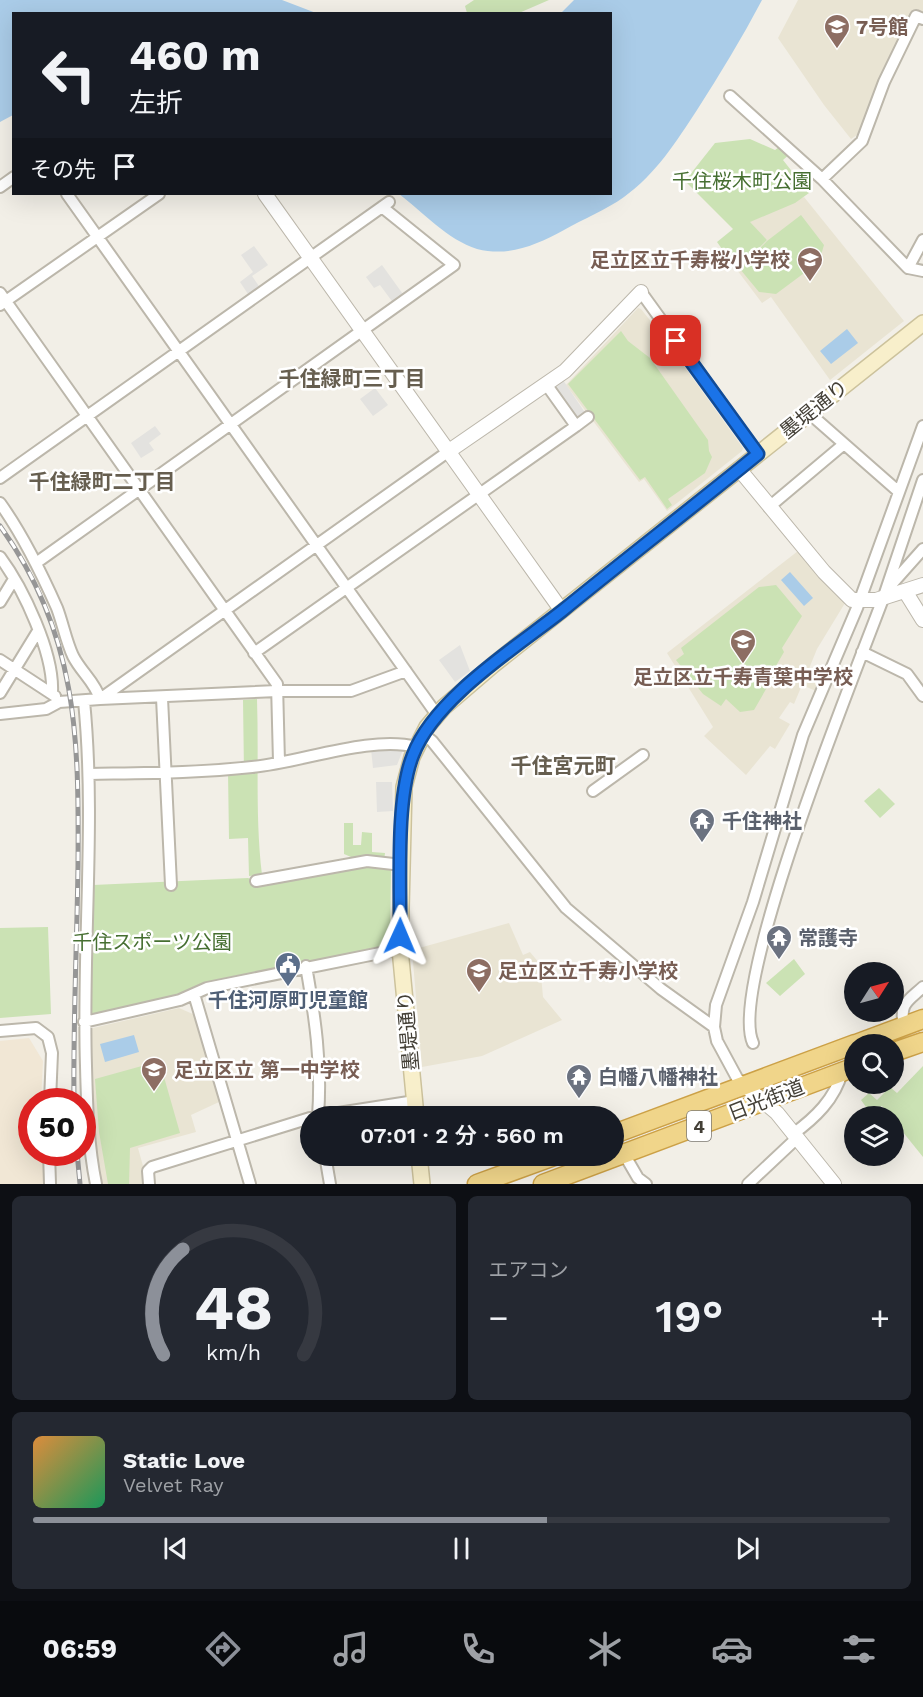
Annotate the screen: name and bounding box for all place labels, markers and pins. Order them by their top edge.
school or university icon: 7号館 [822,12,852,50]
place label: 7号館 [856,15,908,39]
school or university icon: 足立区立千寿桜小学校 [795,245,825,283]
place label: 足立区立千寿桜小学校 [590,248,790,272]
pin [650,315,701,366]
school or university icon: 足立区立千寿青葉中学校 [728,627,758,665]
place label: 足立区立千寿青葉中学校 [633,665,853,689]
temple icon: 千住神社 [687,806,717,844]
place label: 千住神社 [722,809,802,833]
temple icon: 常護寺 [764,923,794,961]
place label: 常護寺 [798,926,858,950]
public building icon: 千住河原町児童館 [273,950,303,988]
school or university icon: 足立区立千寿小学校 [464,956,494,994]
place label: 足立区立千寿小学校 [498,959,678,983]
place label: 千住河原町児童館 [208,988,368,1012]
school or university icon: 足立区立 第一中学校 [139,1055,169,1093]
place label: 足立区立 第一中学校 [174,1058,360,1082]
temple icon: 白幡八幡神社 [564,1062,594,1100]
place label: 白幡八幡神社 [598,1065,718,1089]

